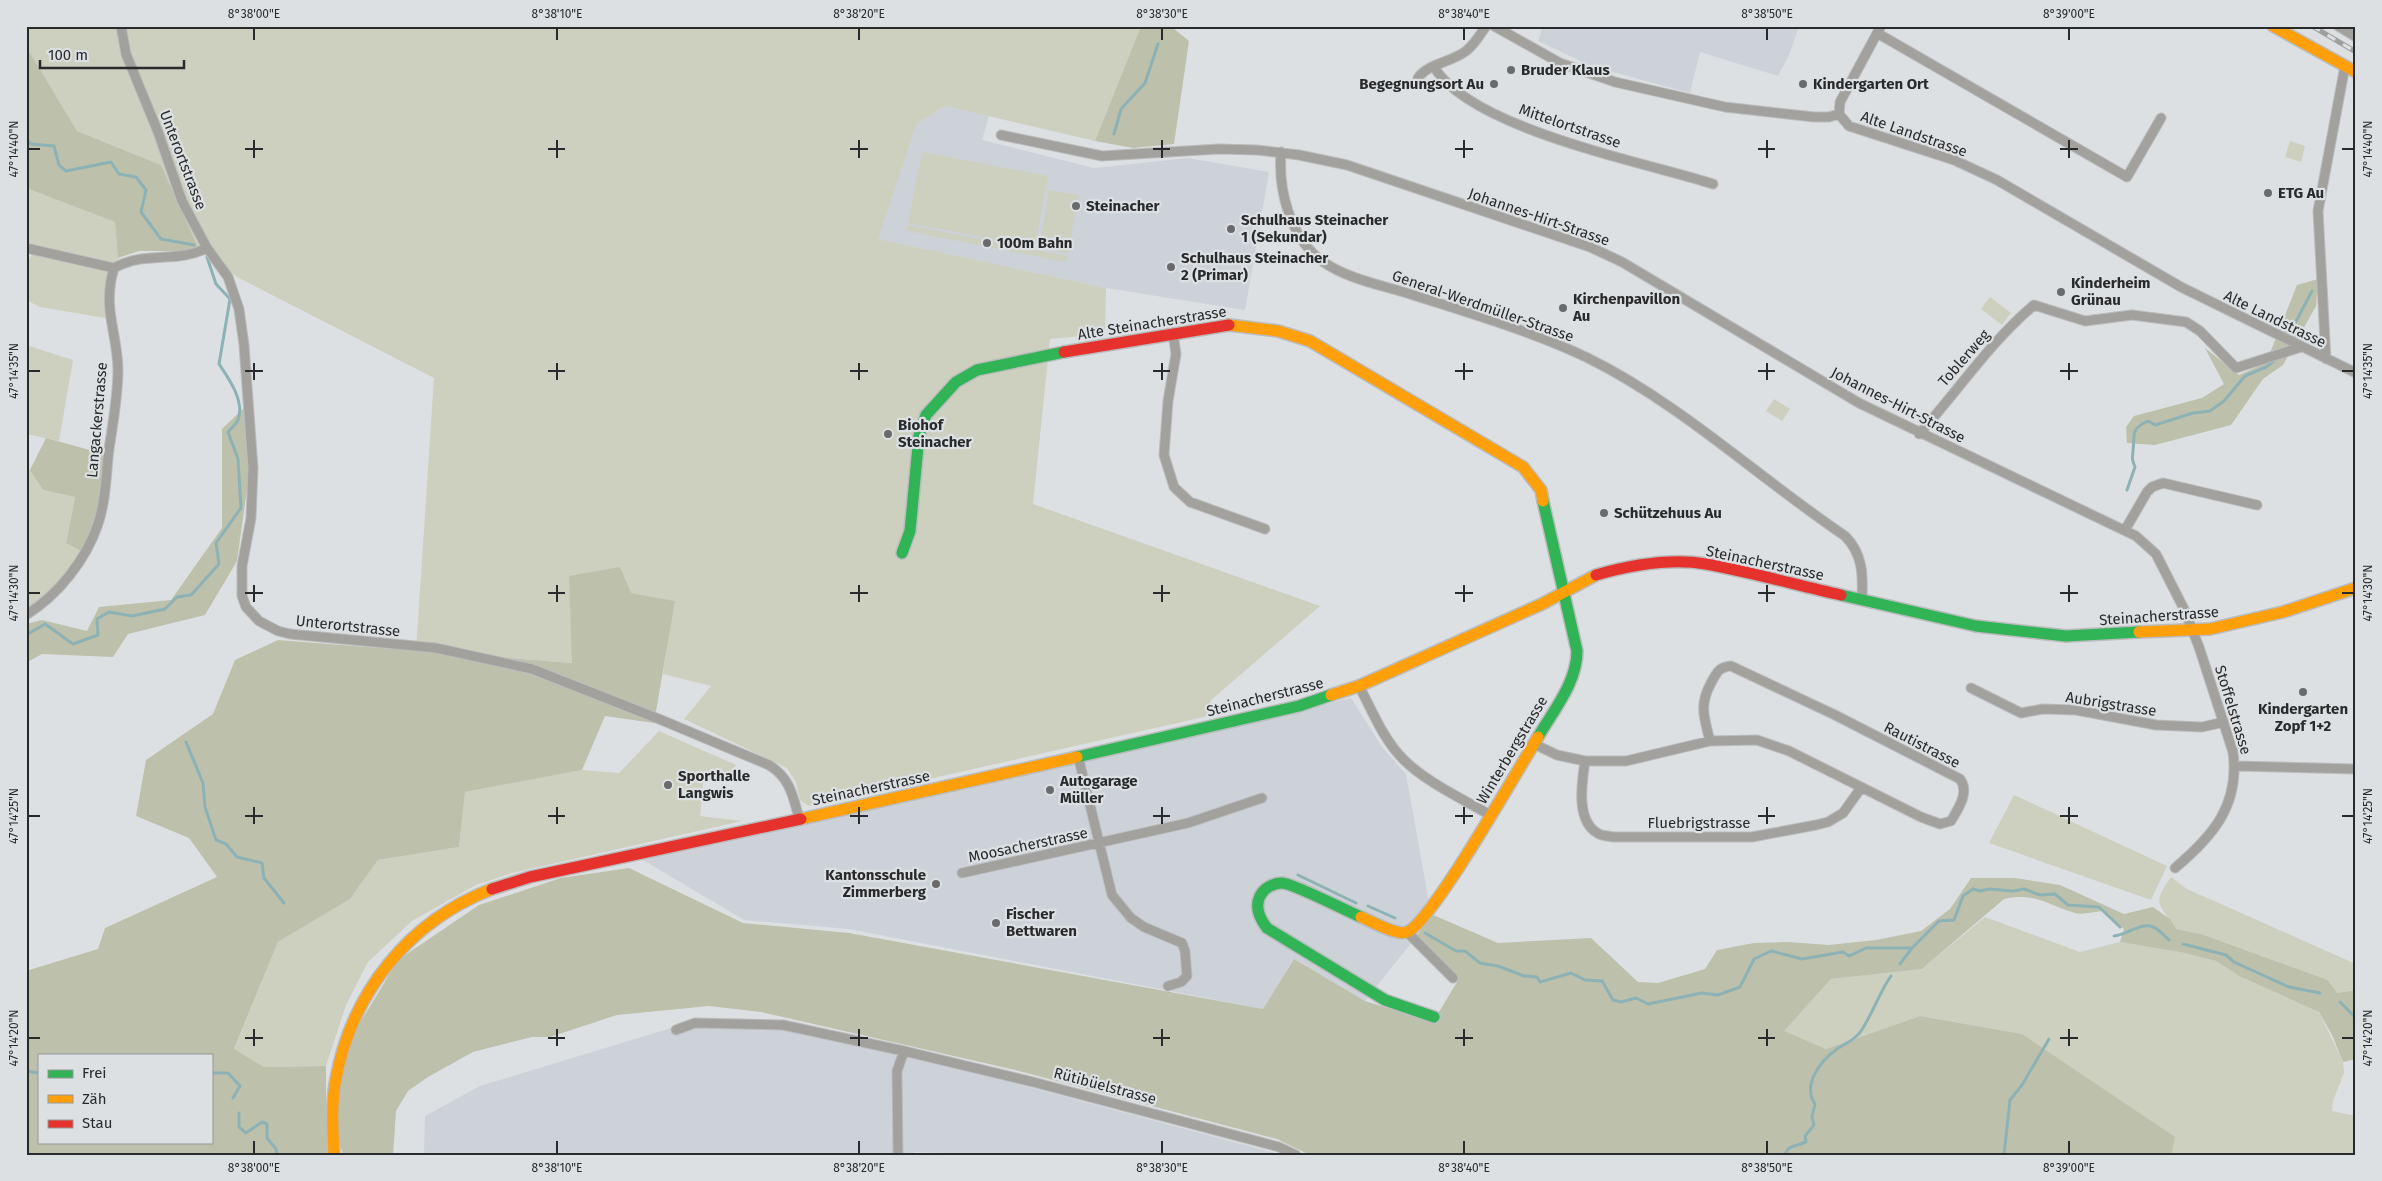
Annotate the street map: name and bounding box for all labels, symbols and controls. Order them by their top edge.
text: 8°38'00"E [228,7,280,21]
text: 8°38'10"E [532,7,582,21]
text: 8°38'20"E [833,7,885,21]
text: 8°38'30"E [1136,7,1188,21]
text: 8°38'40"E [1438,7,1490,21]
text: 8°38'50"E [1741,7,1793,21]
text: 8°39'00"E [2043,7,2095,21]
scale bar [40,38,184,70]
text: 100 m [48,46,88,64]
place label: Bruder Klaus [1521,61,1610,79]
marker: Bruder Klaus [1505,64,1517,76]
place label: Begegnungsort Au [1359,75,1484,93]
place label: Kindergarten Ort [1813,75,1929,93]
marker: Begegnungsort Au [1488,78,1500,90]
marker: Kindergarten Ort [1797,78,1809,90]
street label: Mittelortstrasse [1517,100,1623,152]
street label: Alte Landstrasse [1858,107,1970,161]
street label: Unterortstrasse [156,108,210,212]
text: 47°14'40"N [7,121,21,177]
text: 47°14'40"N [2361,121,2375,177]
street label: Johannes-Hirt-Strasse [1466,184,1612,250]
place label: ETG Au [2278,184,2324,202]
marker: ETG Au [2262,187,2274,199]
place label: Steinacher [1086,197,1161,215]
marker: Steinacher [1070,200,1082,212]
place label: Schulhaus Steinacher 1 (Sekundar) [1241,211,1389,246]
marker: Schulhaus Steinacher 1 (Sekundar) [1225,223,1237,235]
place label: 100m Bahn [997,234,1073,252]
marker: 100m Bahn [981,237,993,249]
place label: Schulhaus Steinacher 2 (Primar) [1181,249,1329,284]
marker: Schulhaus Steinacher 2 (Primar) [1165,261,1177,273]
street label: General-Werdmüller-Strasse [1390,266,1576,346]
place label: Kinderheim Grünau [2071,274,2151,309]
marker: Kinderheim Grünau [2055,286,2067,298]
street label: Alte Landstrasse [2221,287,2329,351]
place label: Kirchenpavillon Au [1572,290,1680,325]
street label: Alte Steinacherstrasse [1076,302,1228,344]
marker: Kirchenpavillon Au [1557,302,1569,314]
street label: Toblerweg [1934,326,1994,390]
text: 47°14'35"N [7,343,21,399]
text: 47°14'35"N [2361,343,2375,399]
street label: Langackerstrasse [83,361,111,479]
street label: Johannes-Hirt-Strasse [1828,363,1968,447]
place label: Biohof Steinacher [898,416,973,451]
marker: Biohof Steinacher [882,428,894,440]
place label: Schützehuus Au [1614,504,1722,522]
marker: Schützehuus Au [1598,507,1610,519]
street label: Steinacherstrasse [1704,542,1826,584]
text: 47°14'30"N [7,565,21,621]
text: 47°14'30"N [2361,565,2375,621]
street label: Steinacherstrasse [2098,603,2220,629]
street label: Unterortstrasse [295,612,401,640]
street label: Stoffelstrasse [2211,663,2255,757]
street label: Steinacherstrasse [1205,674,1325,720]
marker: Kindergarten Zopf 1+2 [2297,686,2309,698]
street label: Aubrigstrasse [2064,688,2158,720]
street label: Winterbergstrasse [1473,693,1551,807]
place label: Kindergarten Zopf 1+2 [2258,700,2348,735]
street label: Rautistrasse [1881,718,1963,772]
place label: Sporthalle Langwis [678,767,750,802]
street label: Steinacherstrasse [810,767,932,809]
place label: Autogarage Müller [1059,772,1138,807]
marker: Sporthalle Langwis [662,779,674,791]
marker: Autogarage Müller [1044,784,1056,796]
text: 47°14'25"N [7,788,21,844]
text: 47°14'25"N [2361,788,2375,844]
street label: Fluebrigstrasse [1648,814,1750,832]
street label: Moosacherstrasse [967,824,1089,866]
place label: Kantonsschule Zimmerberg [825,866,927,901]
marker: Kantonsschule Zimmerberg [930,878,942,890]
place label: Fischer Bettwaren [1006,905,1077,940]
marker: Fischer Bettwaren [990,917,1002,929]
text: 47°14'20"N [7,1010,21,1066]
text: 47°14'20"N [2361,1010,2375,1066]
legend [38,1054,212,1144]
text: Frei [82,1064,107,1082]
street label: Rütibüelstrasse [1052,1064,1158,1108]
text: Zäh [82,1090,107,1108]
text: Stau [82,1114,112,1132]
text: 8°38'00"E [228,1161,280,1175]
text: 8°38'10"E [532,1161,582,1175]
text: 8°38'20"E [833,1161,885,1175]
text: 8°38'30"E [1136,1161,1188,1175]
text: 8°38'40"E [1438,1161,1490,1175]
text: 8°38'50"E [1741,1161,1793,1175]
text: 8°39'00"E [2043,1161,2095,1175]

